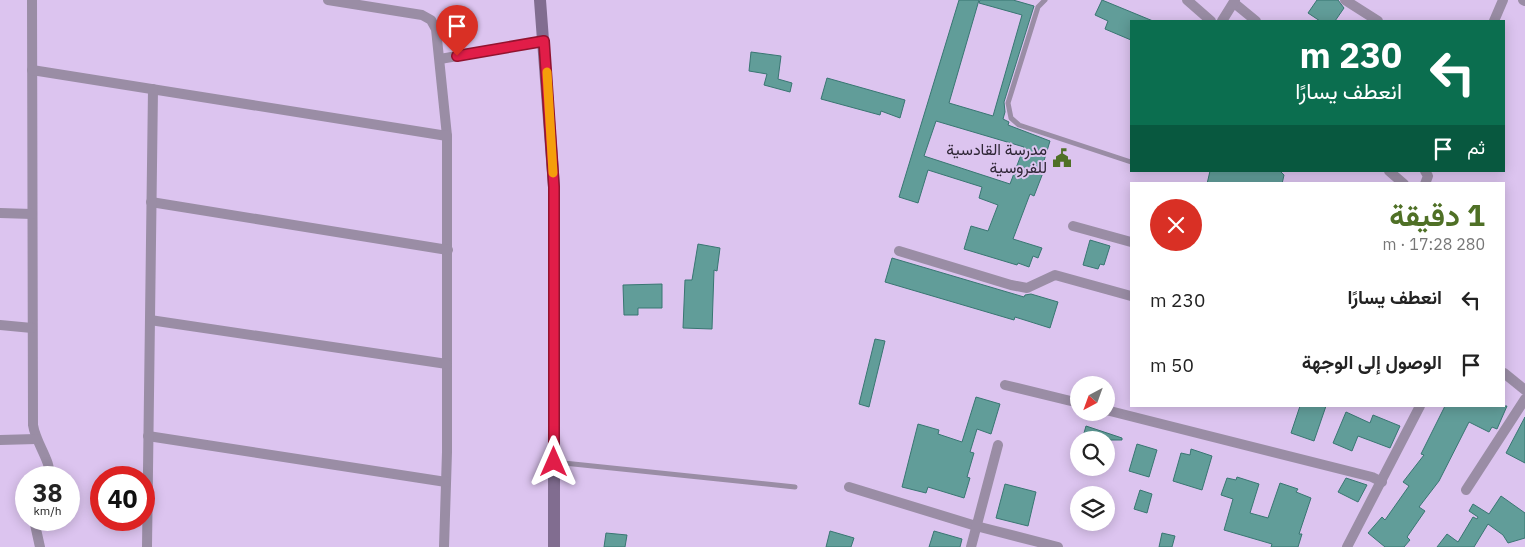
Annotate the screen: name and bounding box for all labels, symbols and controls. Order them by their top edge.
pin [436,5,478,56]
icon: arrive [443,12,471,40]
text: 230 m [1299,32,1402,78]
icon: left [1420,40,1485,105]
text: انعطف يسارًا [1295,76,1402,105]
icon: arrive [1429,135,1457,163]
text: ثم [1467,135,1485,159]
place label: مدرسة القادسية للفروسية [946,139,1047,178]
public building icon: مدرسة القادسية للفروسية [1051,147,1073,169]
text: 1 دقيقة [1389,195,1485,234]
button: close [1150,199,1202,251]
text: 280 m · 17:28 [1383,234,1485,254]
text: انعطف يسارًا [1348,285,1442,309]
icon: left [1457,286,1485,314]
text: 230 m [1150,288,1205,312]
text: الوصول إلى الوجهة [1302,350,1442,374]
icon: arrive [1457,351,1485,379]
text: 50 m [1150,353,1194,377]
north arrow [1070,376,1115,421]
map controls [1070,376,1115,531]
button: search [1070,431,1115,476]
position arrow [527,435,579,487]
speed limit sign: 40 [90,466,155,531]
text: 38 [32,476,63,509]
button: layers [1070,486,1115,531]
text: km/h [33,503,62,518]

